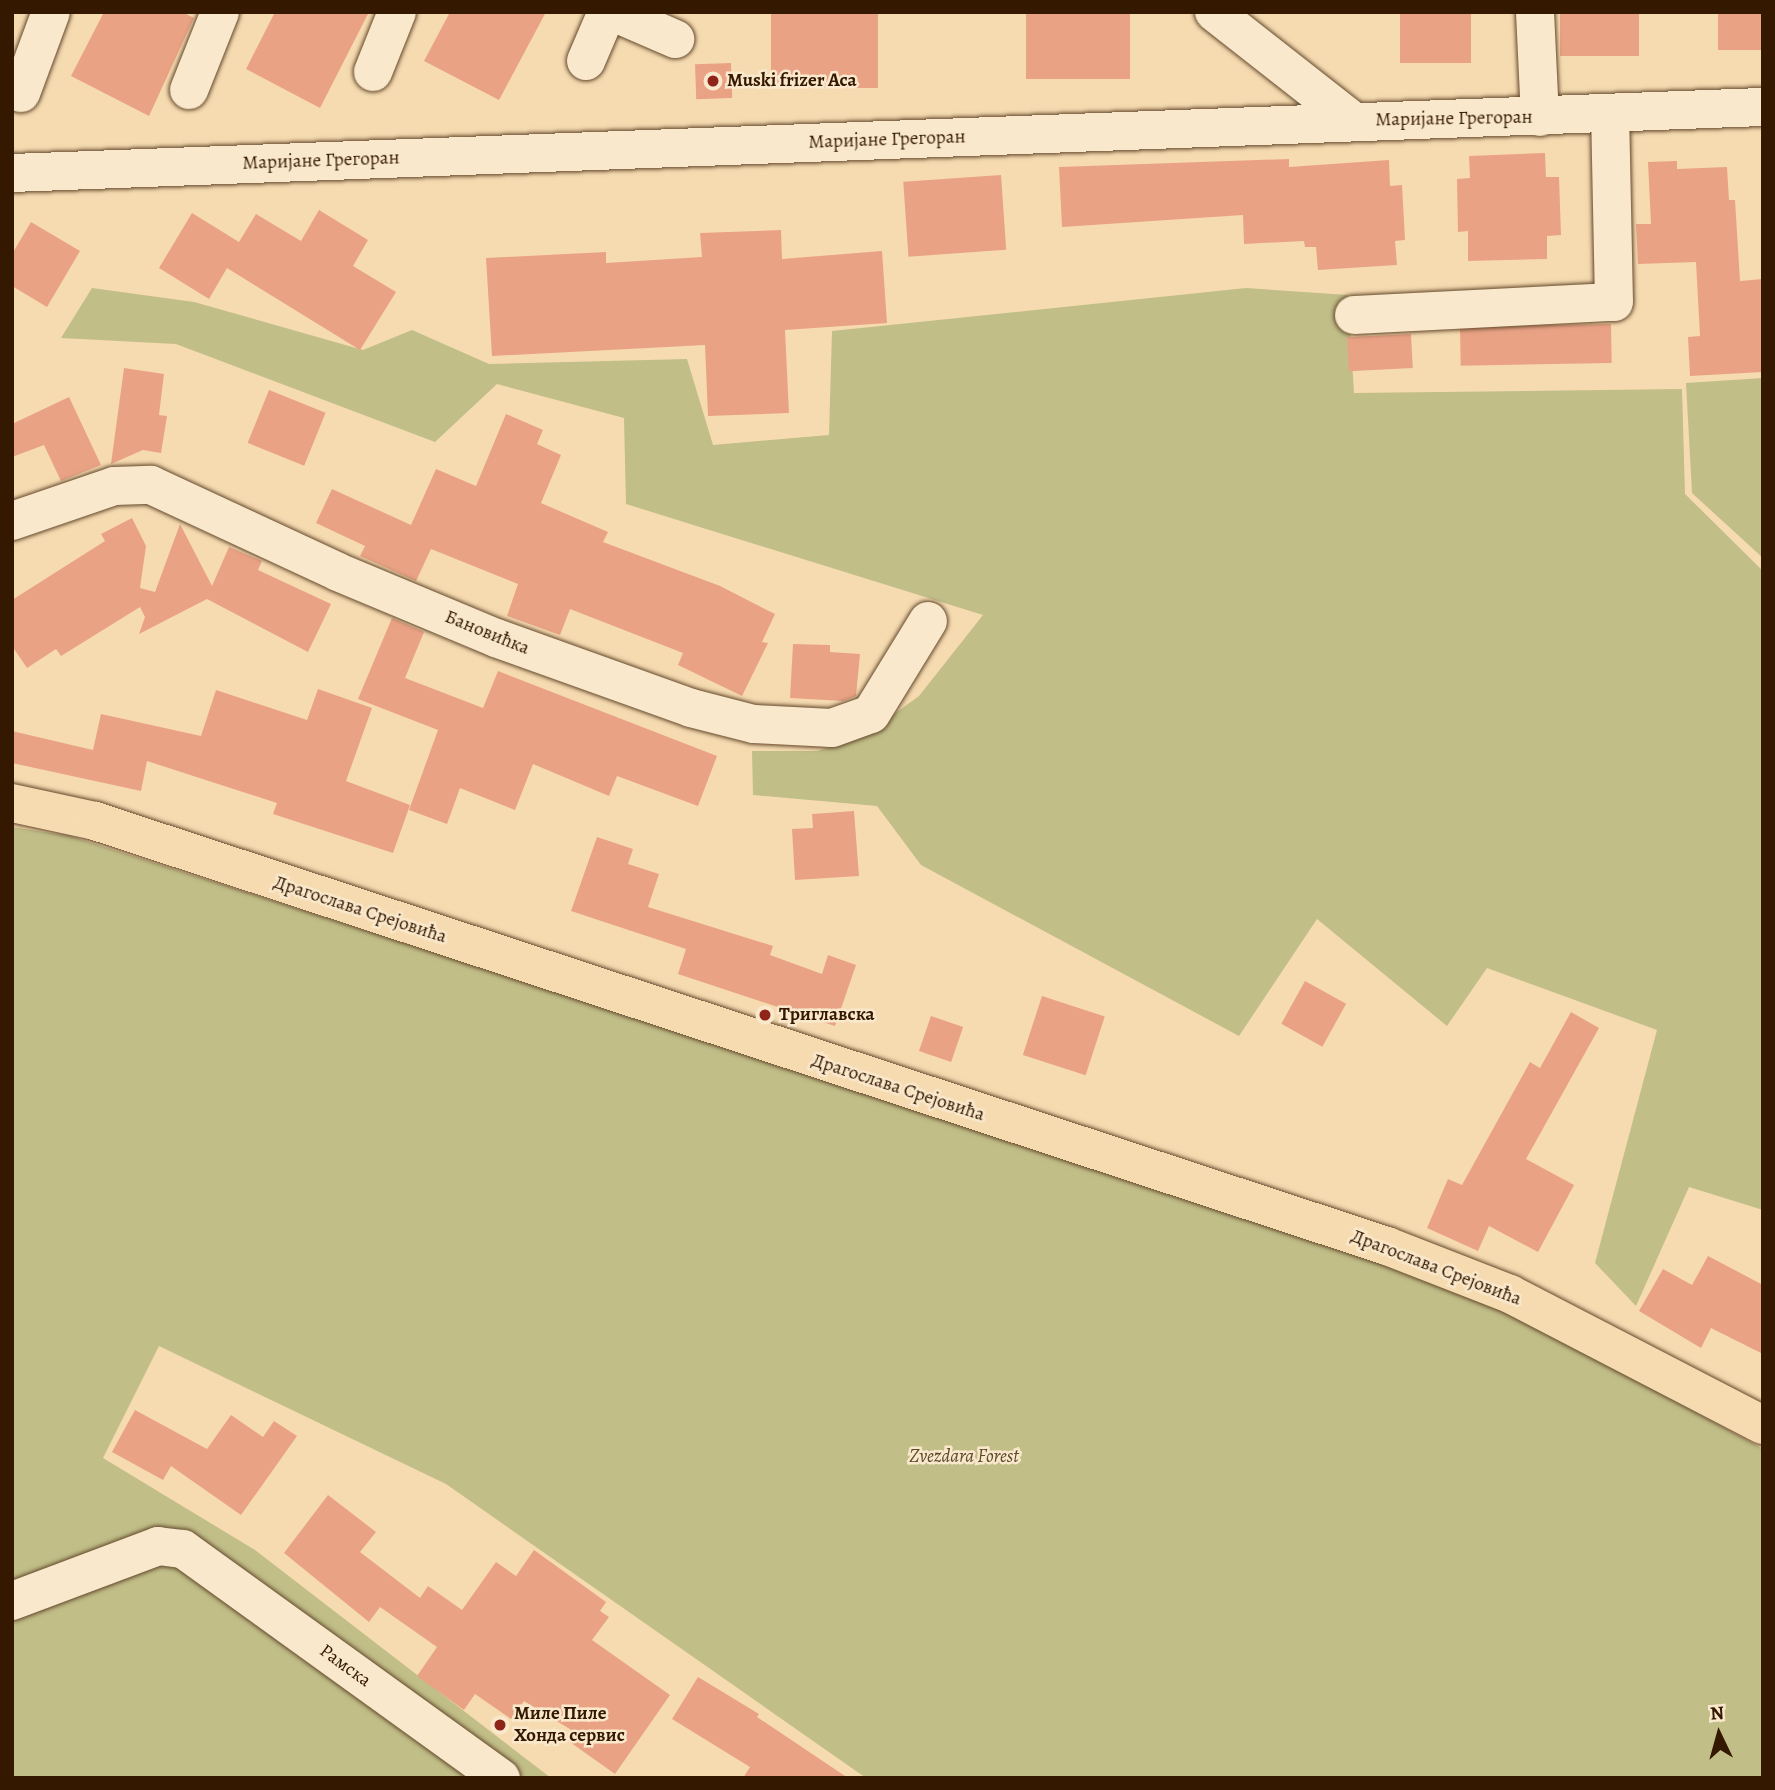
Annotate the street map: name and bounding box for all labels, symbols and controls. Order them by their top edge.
place label: Muski frizer Aca [727,70,857,92]
marker: Muski frizer Aca [705,73,721,89]
street label: Маријане Грегоран [1375,106,1533,132]
street label: Маријане Грегоран [808,126,966,154]
street label: Маријане Грегоран [242,147,400,175]
street label: Бановићка [441,606,533,660]
street label: Драгослава Срејовића [271,871,449,949]
place label: Триглавска [779,1004,875,1026]
marker: Триглавска [757,1007,773,1023]
street label: Драгослава Срејовића [809,1049,987,1127]
street label: Драгослава Срејовића [1348,1225,1524,1311]
park label: Zvezdara Forest [909,1446,1019,1468]
street label: Рамска [315,1640,375,1692]
north arrow [1684,1699,1754,1769]
text: N [1709,1700,1725,1727]
place label: Миле Пиле Хонда сервис [514,1703,625,1747]
marker: Миле Пиле Хонда сервис [492,1717,508,1733]

